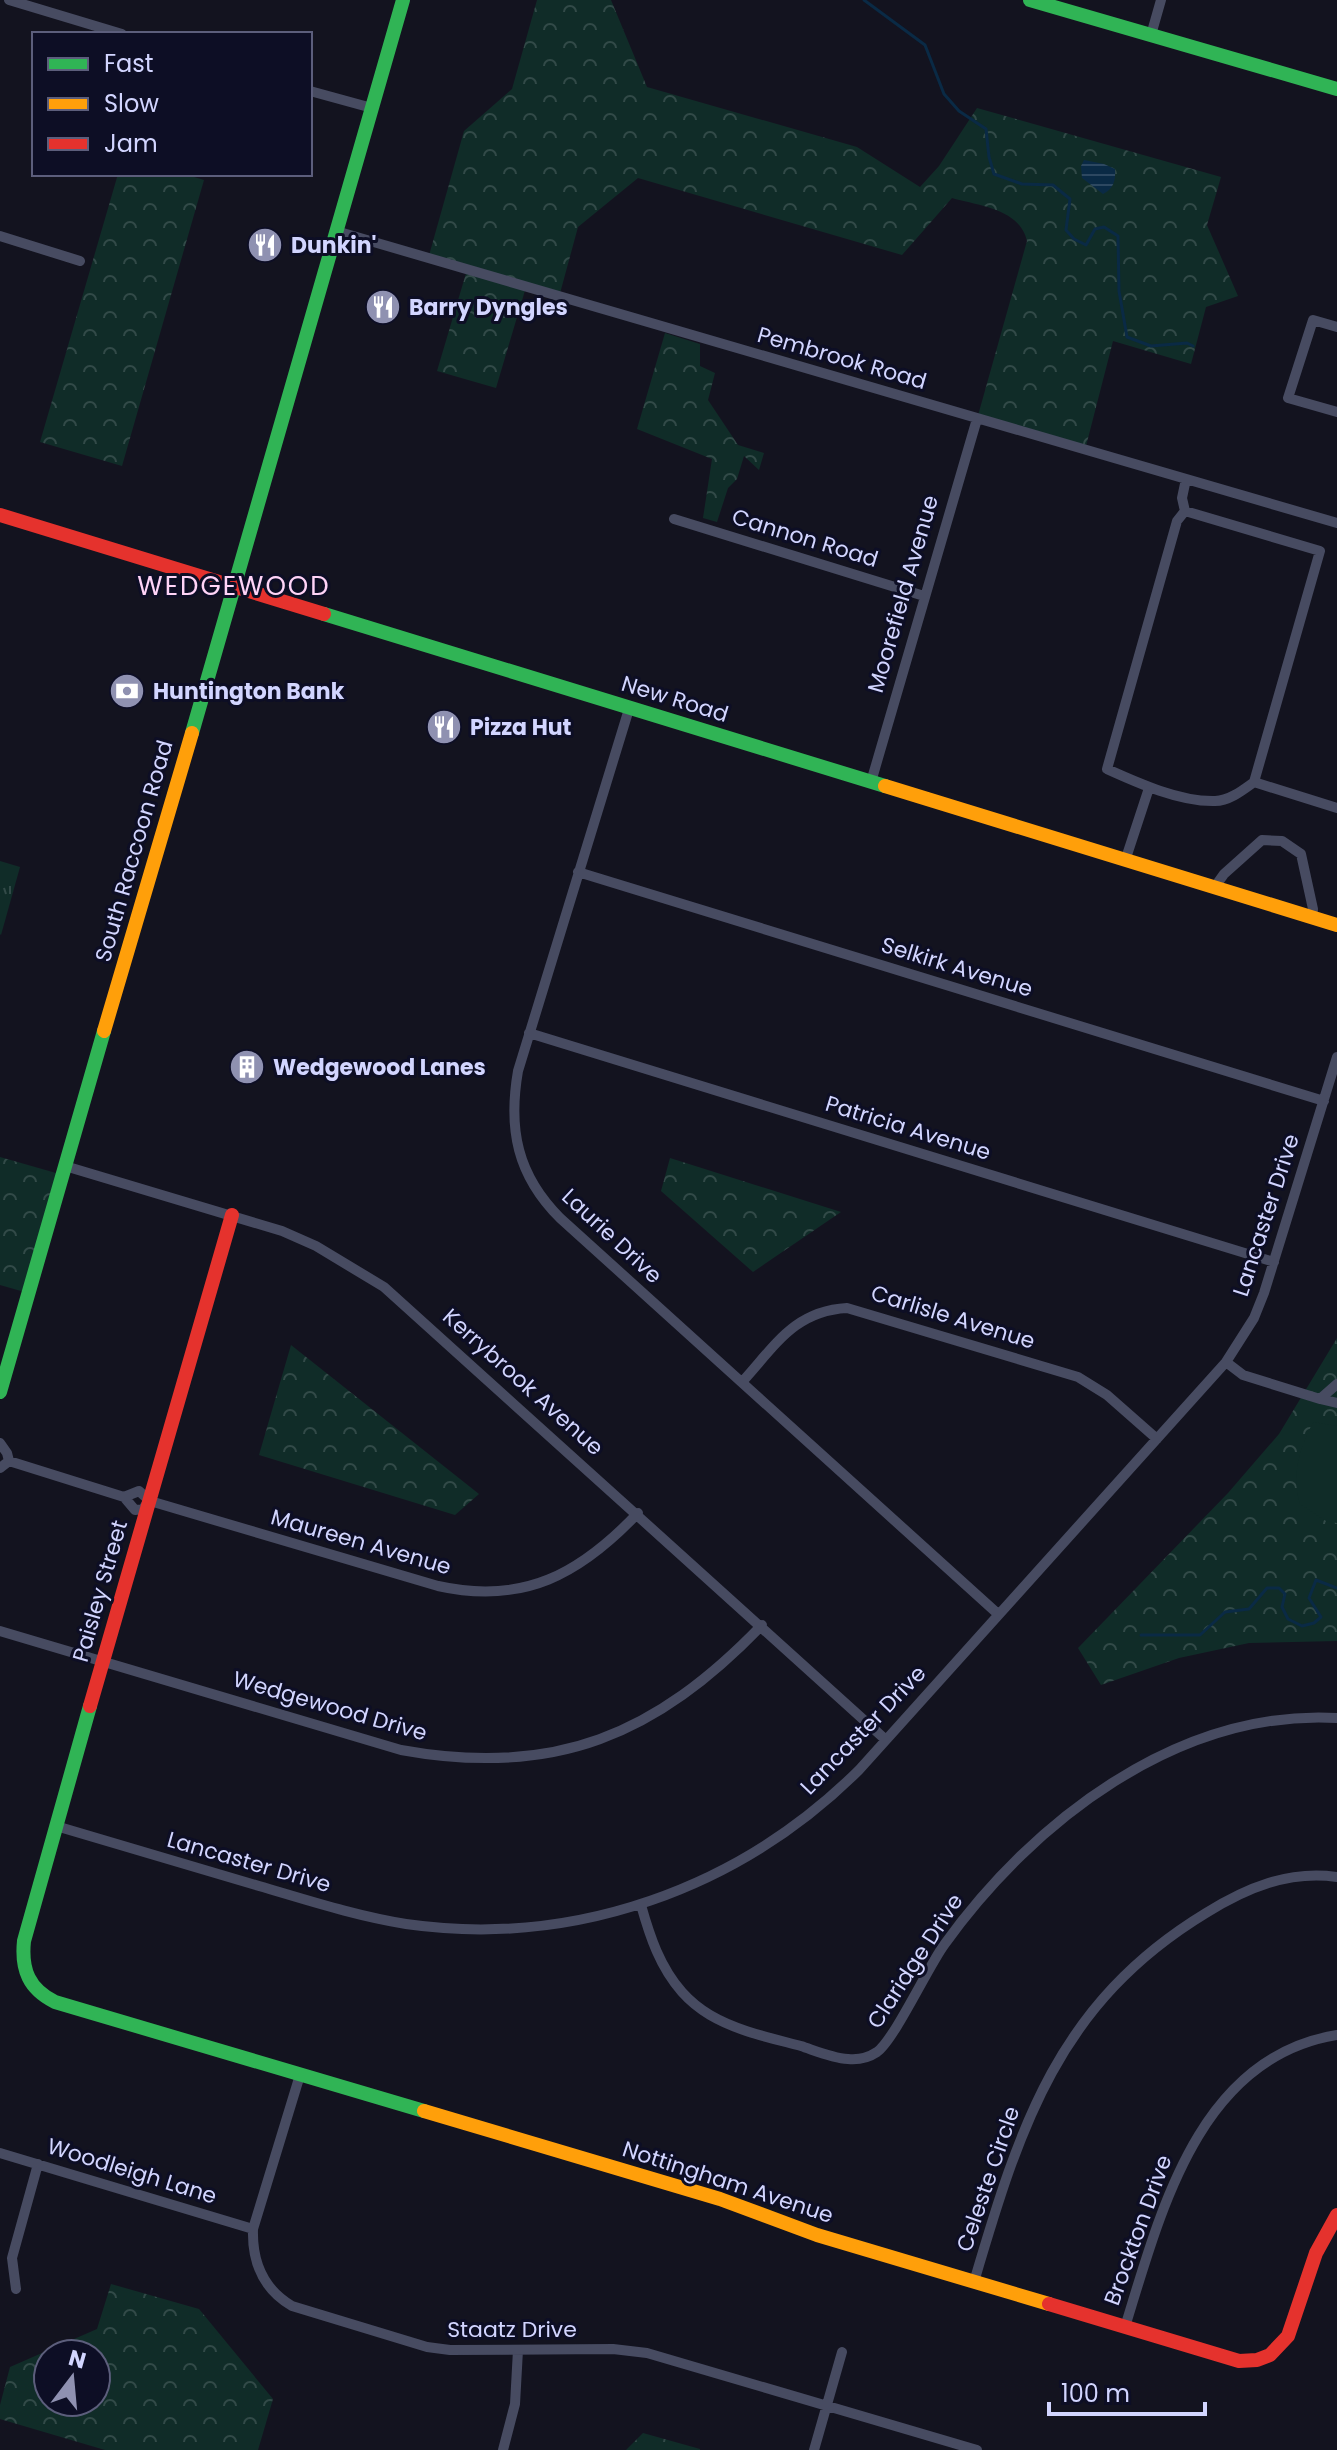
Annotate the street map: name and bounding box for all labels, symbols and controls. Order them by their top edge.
legend [32,32,312,176]
text: Fast [104,47,154,80]
text: Slow [104,87,159,120]
text: Jam [104,127,158,160]
restaurant icon: Dunkin' [246,226,284,264]
place label: Dunkin' [291,230,376,261]
restaurant icon: Barry Dyngles [364,288,402,326]
place label: Barry Dyngles [409,292,568,323]
street label: Pembrook Road [754,319,930,397]
street label: Moorefield Avenue [860,492,946,696]
street label: Cannon Road [728,501,882,575]
district label: WEDGEWOOD [137,568,331,604]
street label: New Road [618,668,732,730]
bank icon: Huntington Bank [108,672,146,710]
place label: Huntington Bank [153,676,345,707]
restaurant icon: Pizza Hut [425,708,463,746]
place label: Pizza Hut [470,712,572,743]
street label: South Raccoon Road [87,737,181,965]
street label: Selkirk Avenue [878,929,1036,1005]
building icon: Wedgewood Lanes [228,1048,266,1086]
place label: Wedgewood Lanes [273,1052,486,1083]
street label: Patricia Avenue [822,1088,994,1168]
street label: Lancaster Drive [1225,1130,1307,1300]
street label: Laurie Drive [555,1181,669,1291]
street label: Carlisle Avenue [867,1277,1039,1357]
street label: Kerrybrook Avenue [436,1301,610,1463]
street label: Maureen Avenue [267,1501,455,1583]
street label: Paisley Street [65,1516,135,1666]
street label: Lancaster Drive [793,1658,933,1802]
street label: Wedgewood Drive [229,1663,431,1749]
street label: Lancaster Drive [163,1824,335,1900]
street label: Claridge Drive [860,1887,970,2035]
street label: Celeste Circle [949,2102,1027,2256]
street label: Woodleigh Lane [43,2130,221,2212]
street label: Nottingham Avenue [619,2133,837,2231]
street label: Brockton Drive [1096,2151,1180,2309]
street label: Staatz Drive [447,2314,577,2345]
north arrow [32,2338,112,2418]
text: N [65,2342,90,2376]
scale bar [1049,2366,1205,2416]
text: 100 m [1061,2377,1130,2410]

